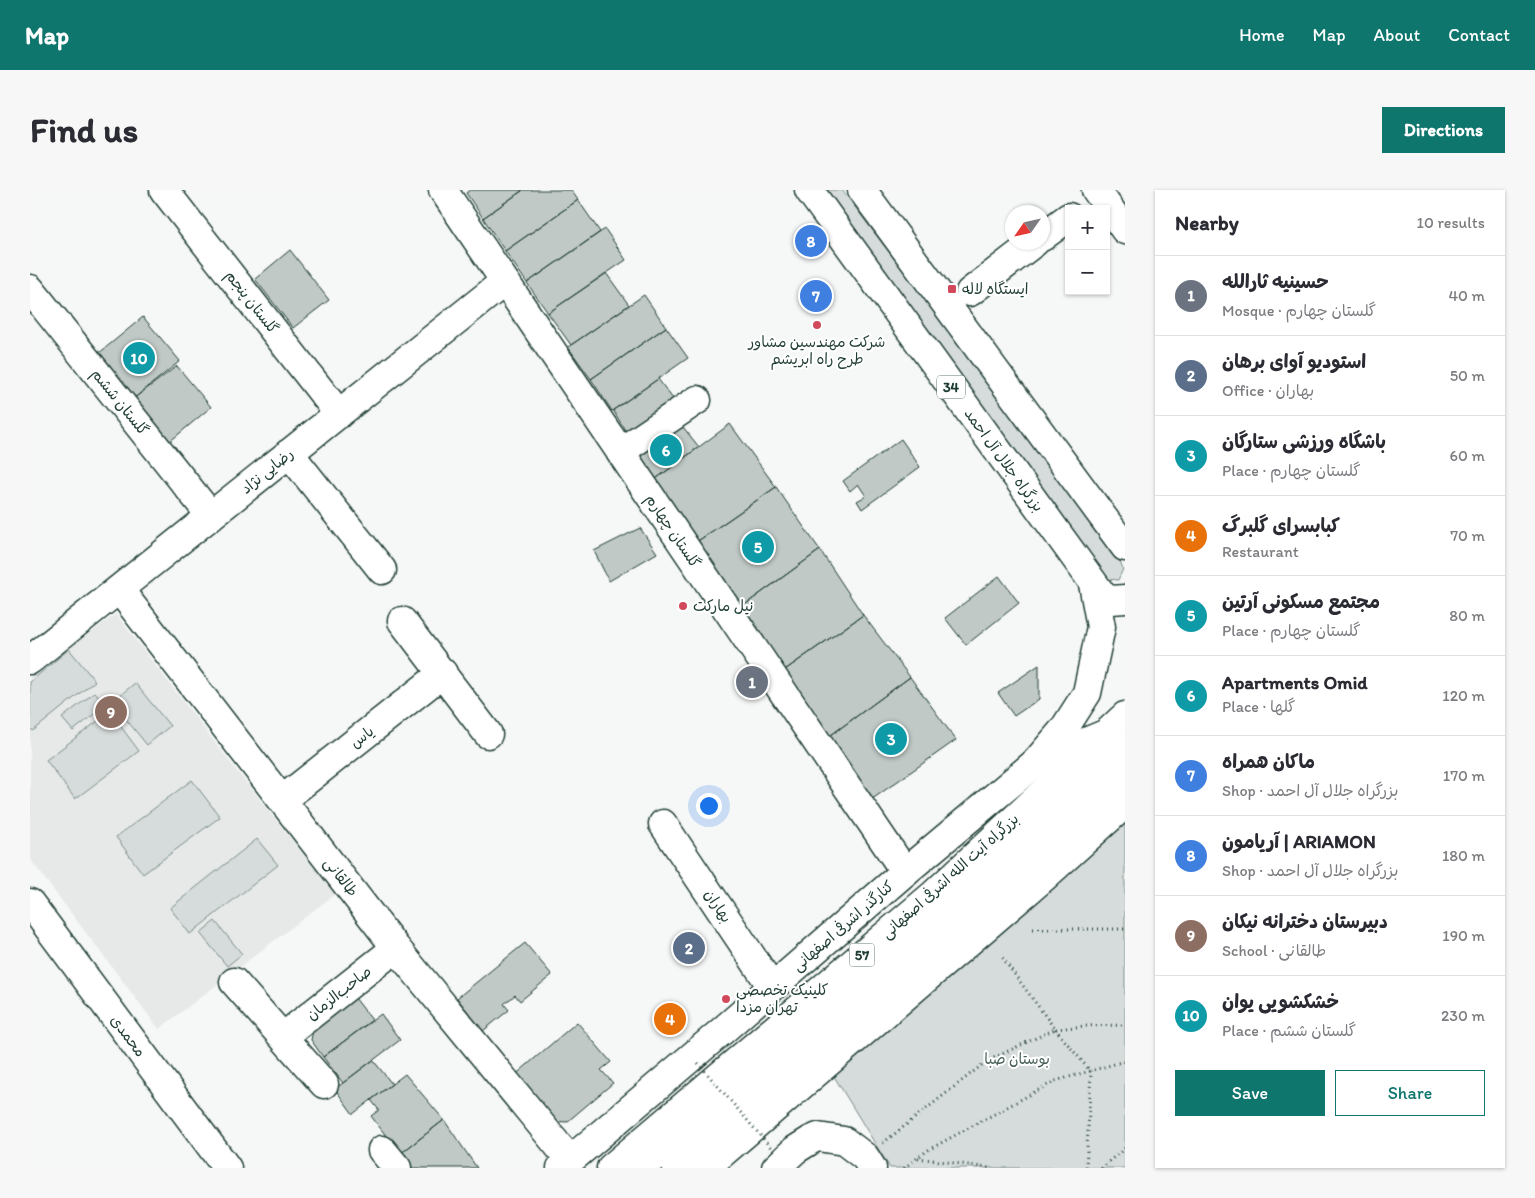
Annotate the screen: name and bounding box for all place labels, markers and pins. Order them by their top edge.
pin: 8 [795,222,827,260]
pin: 7 [800,277,832,315]
place label: ایستگاه لاله [962,280,1029,298]
marker: ایستگاه لاله [946,283,958,295]
marker: شرکت مهندسین مشاور طرح راه ابریشم [811,319,823,331]
place label: شرکت مهندسین مشاور طرح راه ابریشم [748,333,885,370]
pin: 10 [123,339,155,377]
pin: 6 [650,431,682,469]
pin: 5 [742,528,774,566]
place label: نیل مارکت [693,597,753,615]
marker: نیل مارکت [677,600,689,612]
pin: 1 [736,663,768,701]
pin: 9 [95,693,127,731]
pin: 3 [875,720,907,758]
pin: 2 [673,929,705,967]
place label: کلینیک تخصصی تهران مزدا [736,981,828,1016]
marker: کلینیک تخصصی تهران مزدا [720,993,732,1005]
pin: 4 [654,1000,686,1038]

